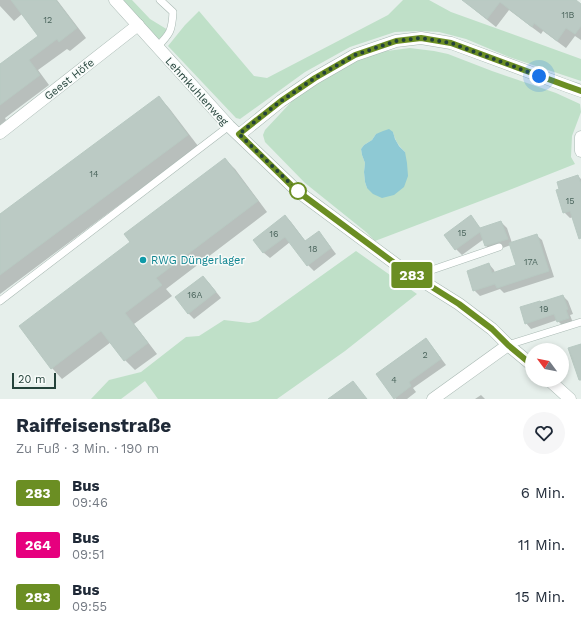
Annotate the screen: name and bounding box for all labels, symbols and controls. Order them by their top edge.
house number: 11B [562,10,575,20]
house number: 12 [44,15,52,25]
street label: Lehmkuhlenweg [163,54,231,128]
street label: Geest Höfe [42,56,97,103]
your location [529,66,549,86]
house number: 14 [89,169,99,179]
unlabelled marker [289,182,307,200]
house number: 15 [566,196,574,206]
house number: 15 [458,228,466,238]
house number: 16 [270,229,278,239]
house number: 18 [308,244,318,254]
place label: RWG Düngerlager [151,254,245,267]
marker: RWG Düngerlager [138,255,148,265]
house number: 17A [524,257,538,267]
line badge: 283 [389,262,435,288]
text: 283 [399,267,425,283]
house number: 16A [188,290,203,300]
house number: 19 [539,304,549,314]
north arrow [525,343,569,387]
map controls [525,343,569,387]
house number: 2 [422,350,428,360]
scale bar [12,371,56,390]
text: 20 m [18,373,46,386]
house number: 4 [391,375,397,385]
button: heart [523,412,565,454]
text: Raiffeisenstraße [16,414,171,437]
text: Zu Fuß · 3 Min. · 190 m [16,441,159,456]
text: Bus [72,477,100,495]
text: 6 Min. [521,484,565,502]
text: 283 [25,485,51,501]
text: 09:46 [72,495,108,510]
text: Bus [72,529,100,547]
text: 11 Min. [518,536,565,554]
text: 264 [25,537,51,553]
text: 09:51 [72,547,105,562]
text: Bus [72,581,100,599]
text: 15 Min. [515,588,565,606]
text: 283 [25,589,51,605]
text: 09:55 [72,599,107,614]

